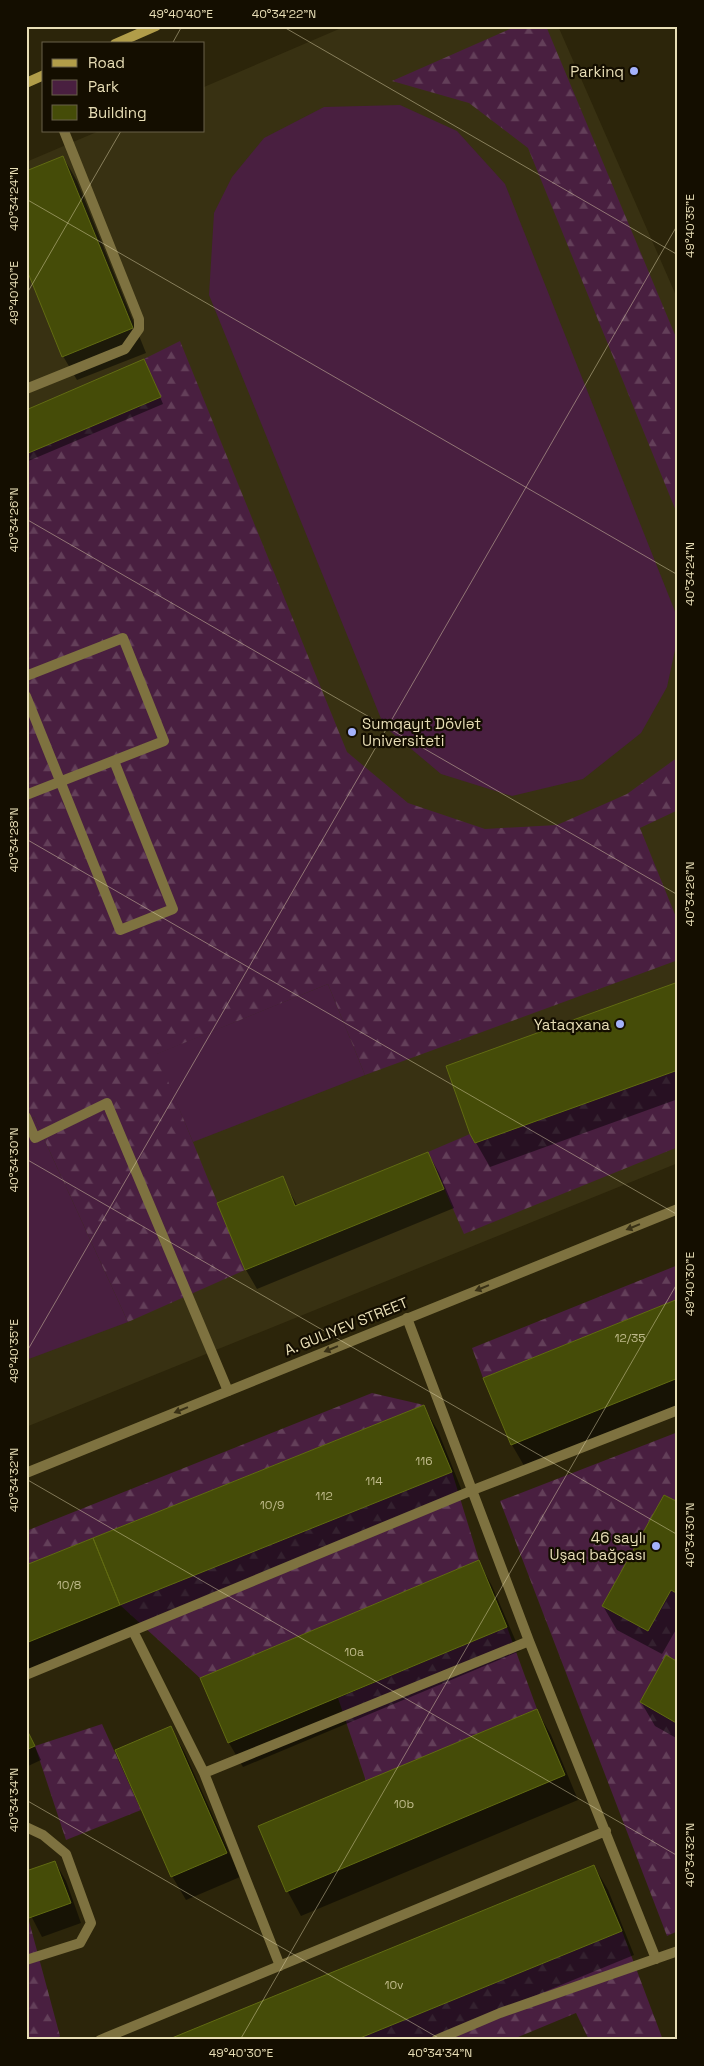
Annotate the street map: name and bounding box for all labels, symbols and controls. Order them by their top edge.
text: 49°40'40"E [149,6,213,22]
text: 40°34'22"N [252,6,316,22]
legend [42,42,205,132]
text: Road [88,53,125,72]
place label: Parkinq [570,62,624,81]
marker: Parkinq [628,65,640,77]
text: Park [88,77,119,96]
text: Building [88,103,147,122]
text: 40°34'24"N [6,167,22,231]
text: 49°40'35"E [682,194,698,258]
text: 49°40'40"E [6,261,22,325]
text: 40°34'26"N [6,488,22,552]
text: 40°34'24"N [682,542,698,606]
place label: Sumqayıt Dövlət Universiteti [362,714,481,750]
marker: Sumqayıt Dövlət Universiteti [346,726,358,738]
text: 40°34'28"N [6,808,22,872]
text: 40°34'26"N [682,862,698,926]
place label: Yataqxana [534,1015,610,1034]
marker: Yataqxana [614,1018,626,1030]
text: 40°34'30"N [6,1127,22,1193]
one-way arrow [625,1224,640,1231]
text: 49°40'30"E [682,1252,698,1316]
one-way arrow [474,1284,489,1292]
street label: A. GULIYEV STREET [281,1292,411,1359]
text: 49°40'35"E [6,1319,22,1383]
house number: 12/35 [614,1330,646,1346]
one-way arrow [324,1345,338,1353]
one-way arrow [173,1406,188,1414]
text: 40°34'32"N [6,1448,22,1512]
house number: 116 [415,1453,433,1469]
house number: 114 [365,1473,383,1489]
house number: 112 [315,1488,333,1504]
house number: 10/9 [260,1497,284,1513]
text: 40°34'30"N [682,1502,698,1568]
place label: 46 saylı Uşaq bağçası [549,1528,646,1564]
marker: 46 saylı Uşaq bağçası [650,1540,662,1552]
house number: 10/8 [57,1577,81,1593]
house number: 10a [344,1644,364,1660]
text: 40°34'34"N [6,1768,22,1832]
house number: 10b [394,1796,414,1812]
text: 40°34'32"N [682,1823,698,1887]
house number: 10v [384,1977,404,1993]
text: 49°40'30"E [209,2045,273,2061]
text: 40°34'34"N [408,2045,472,2061]

